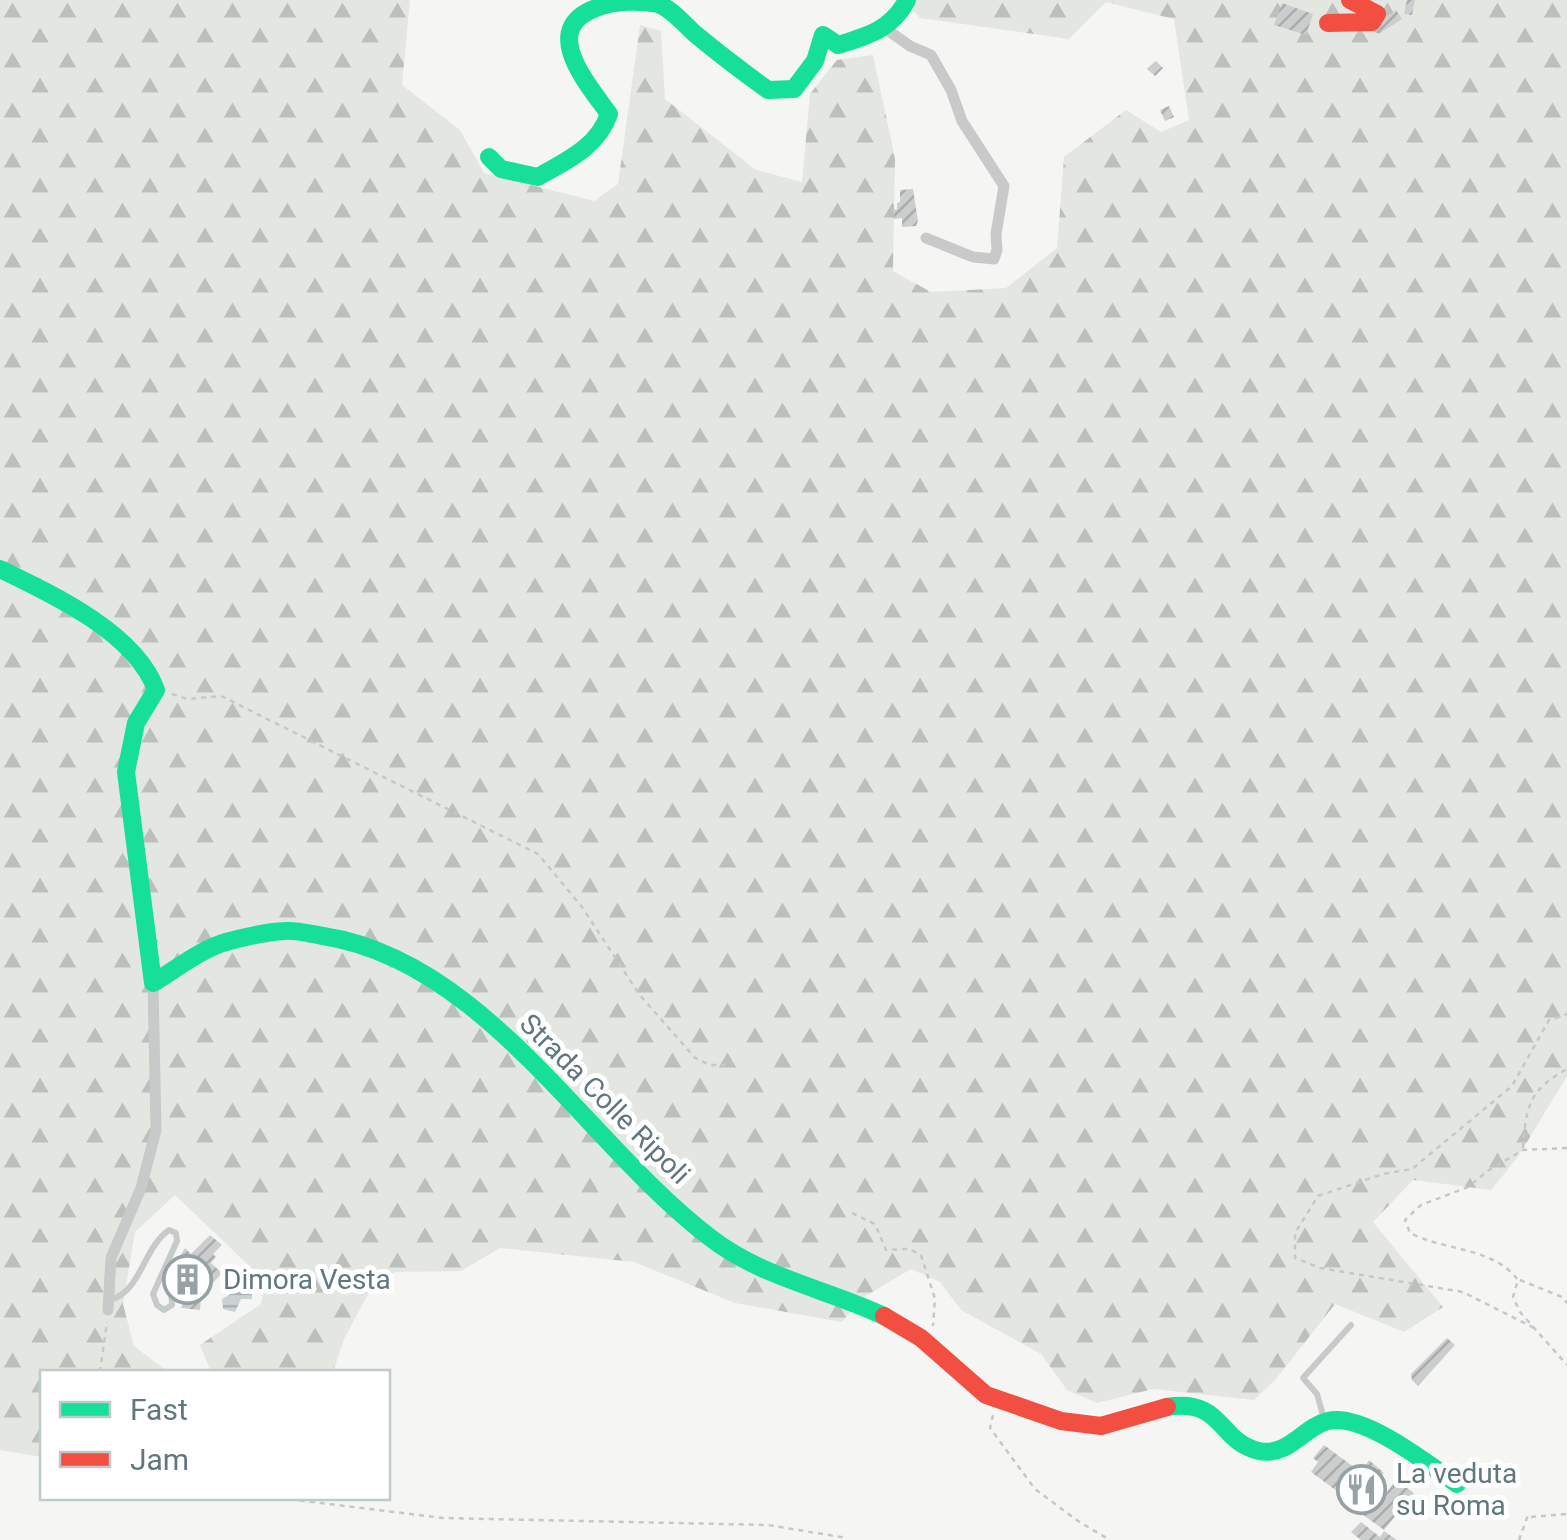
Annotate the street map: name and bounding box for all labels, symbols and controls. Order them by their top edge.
street label: Strada Colle Ripoli [513,1007,697,1191]
building icon: Dimora Vesta [162,1253,214,1305]
place label: Dimora Vesta [223,1263,391,1296]
legend [40,1370,390,1500]
text: Fast [130,1392,188,1427]
text: Jam [130,1442,189,1477]
place label: La veduta su Roma [1396,1457,1517,1522]
restaurant icon: La veduta su Roma [1335,1463,1387,1515]

